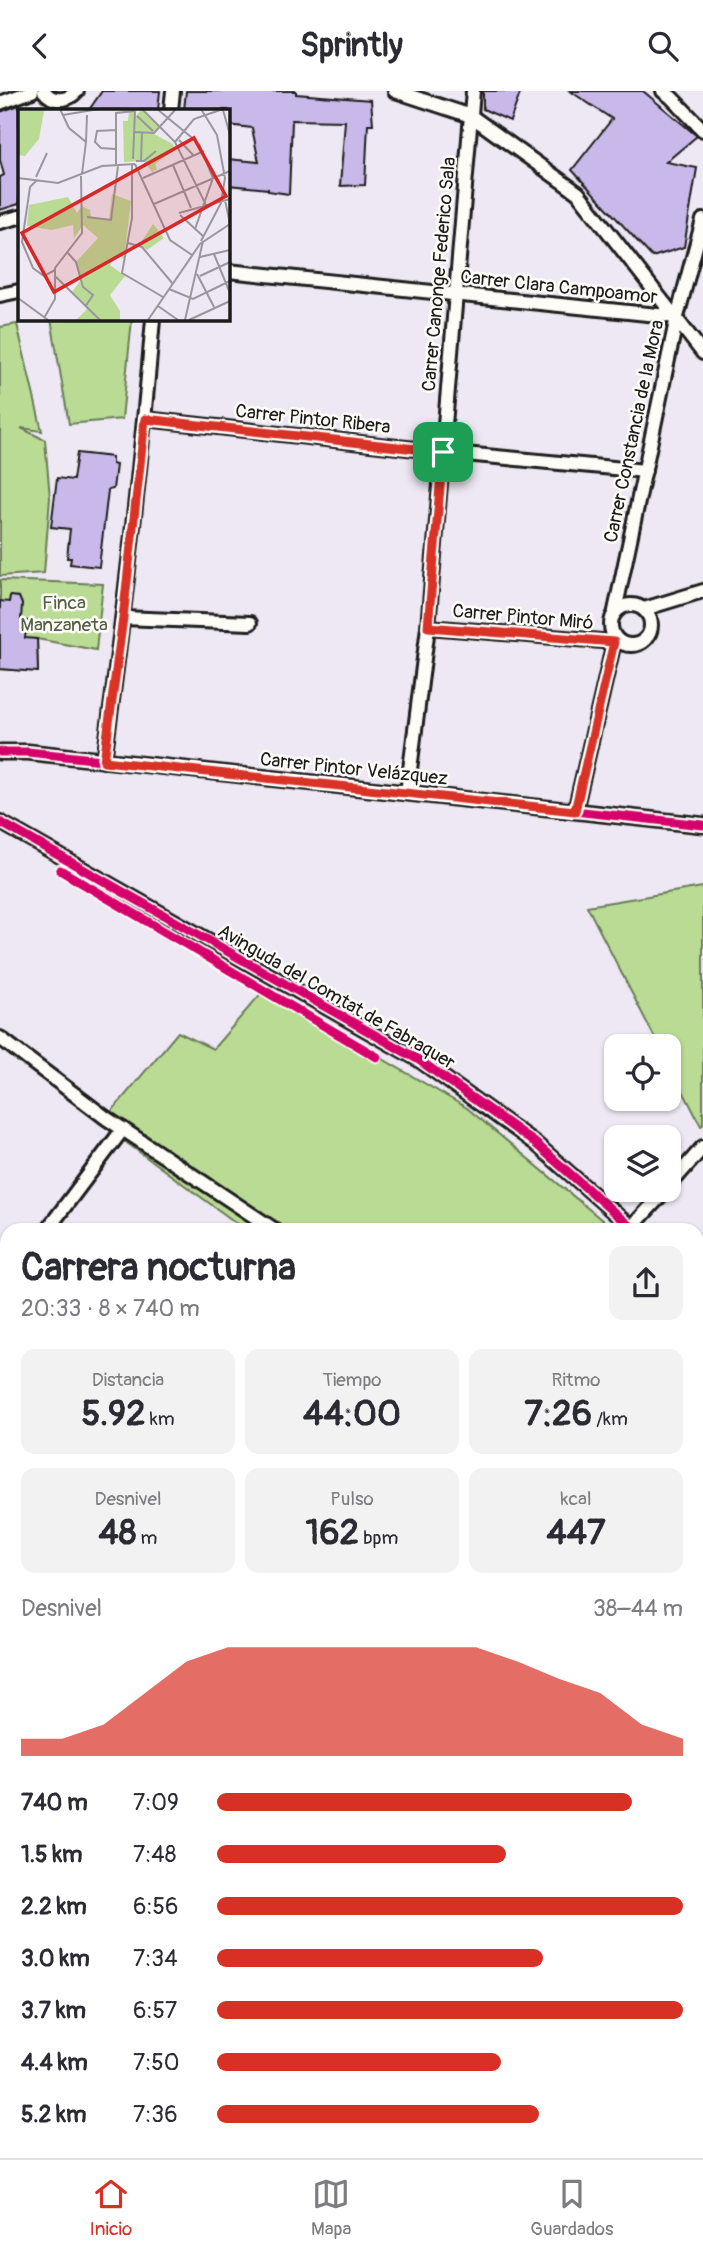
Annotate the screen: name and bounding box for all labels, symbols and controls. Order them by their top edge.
text: Sprintly [300,26,403,66]
icon: back [21,27,59,65]
icon: search [644,27,682,65]
inset map [18,109,229,320]
street label: Carrer Canonge Federico Sala [417,156,461,392]
street label: Carrer Clara Campoamor [459,265,659,309]
street label: Carrer Constancia de la Mora [599,317,669,545]
street label: Carrer Pintor Ribera [234,399,392,439]
pin [413,422,473,482]
icon: arrive [424,433,462,471]
park label: Finca Manzaneta [20,591,108,637]
street label: Carrer Pintor Miró [452,599,594,635]
street label: Carrer Pintor Velázquez [259,747,449,791]
street label: Avinguda del Comtat de Fabraquer [214,919,460,1075]
map controls [604,1034,681,1202]
button: locate [604,1034,681,1111]
button: layers [604,1125,681,1202]
text: Carrera nocturna [21,1244,296,1292]
button: share [609,1246,683,1320]
text: 20:33 · 8 × 740 m [21,1294,200,1323]
text: Distancia [92,1368,164,1392]
text: Tiempo [322,1368,382,1392]
text: Ritmo [551,1368,601,1392]
text: 5.92 [81,1392,146,1436]
text: 44:00 [303,1392,401,1436]
text: 7:26 [524,1392,592,1436]
text: km [146,1407,175,1431]
text: /km [592,1407,628,1431]
text: Desnivel [95,1487,161,1511]
text: Pulso [330,1487,374,1511]
text: kcal [561,1487,591,1511]
text: 48 [99,1511,136,1555]
text: 162 [306,1511,359,1555]
text: 447 [546,1511,606,1555]
text: m [136,1526,157,1550]
text: bpm [359,1526,398,1550]
text: Desnivel [21,1594,102,1623]
text: 38–44 m [593,1594,683,1623]
text: 740 m [21,1788,88,1817]
text: 7:09 [133,1788,179,1817]
text: 1.5 km [21,1840,83,1869]
text: 7:48 [133,1840,176,1869]
text: 2.2 km [21,1892,87,1921]
text: 6:56 [133,1892,178,1921]
text: 3.0 km [21,1944,90,1973]
text: 7:34 [133,1944,177,1973]
text: 3.7 km [21,1996,86,2025]
text: 6:57 [133,1996,177,2025]
text: 4.4 km [21,2048,88,2077]
text: 7:50 [133,2048,179,2077]
text: 5.2 km [21,2100,86,2129]
text: 7:36 [133,2100,178,2129]
tab: Inicio [89,2175,132,2241]
tab: Mapa [311,2175,351,2241]
tab: Guardados [530,2175,614,2241]

